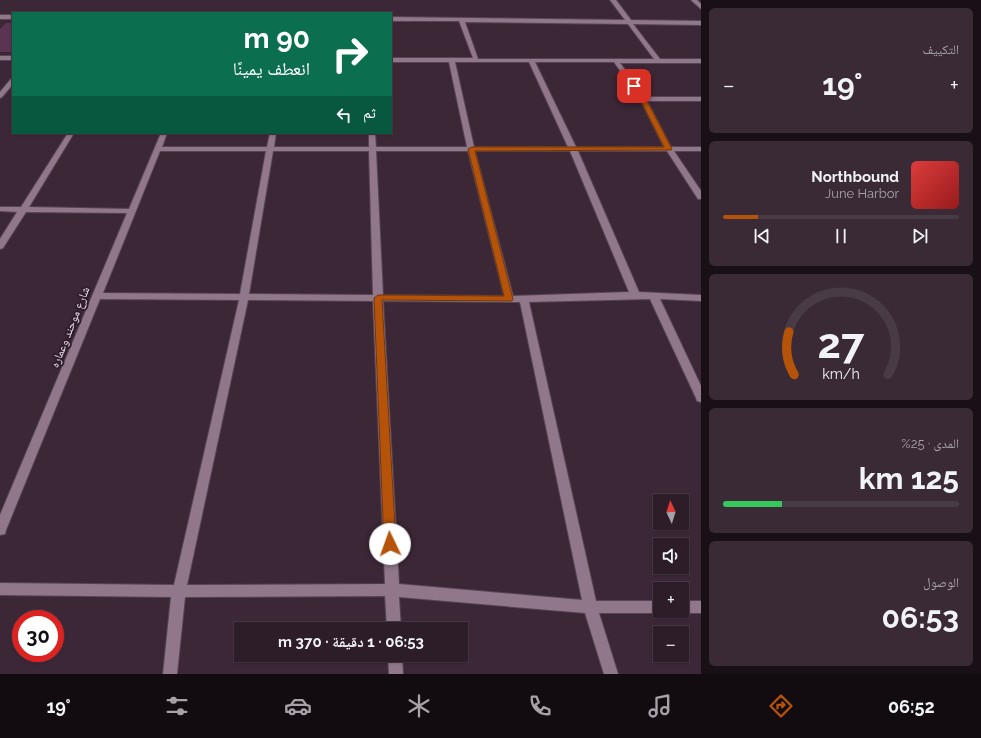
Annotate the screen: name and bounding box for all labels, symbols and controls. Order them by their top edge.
text: 90 m [244,22,310,55]
icon: right [324,28,376,80]
text: التكييف [923,42,959,57]
text: انعطف يمينًا [233,58,310,79]
text: 19° [822,67,862,102]
pin [617,69,651,103]
text: − [723,72,735,98]
text: + [950,72,959,98]
icon: arrive [623,75,645,97]
icon: left [333,104,355,126]
text: ثم [363,104,376,122]
text: Northbound [811,168,899,186]
text: June Harbor [825,186,899,201]
icon: previous [751,225,773,247]
icon: pause [830,225,852,247]
icon: next [909,225,931,247]
street label: شارع موحند وعماره [47,284,94,370]
text: 27 [818,319,865,368]
text: km/h [822,366,860,382]
text: المدى · 25% [901,436,959,451]
text: 125 km [859,461,959,496]
north arrow [653,494,689,530]
map controls [653,494,689,662]
position arrow [369,523,411,565]
button: sound [653,538,689,574]
text: الوصول [923,575,959,590]
button: + [653,582,689,618]
text: 06:53 [882,600,959,635]
speed limit sign: 30 [12,610,64,662]
button: − [653,626,689,662]
text: 06:53 · 1 دقيقة · 370 m [278,633,424,651]
icon: filters [163,692,191,720]
icon: car [284,692,312,720]
icon: climate [405,692,433,720]
icon: phone [526,692,554,720]
icon: music [646,692,674,720]
icon: directions [767,692,795,720]
text: 19° [46,696,71,717]
text: 06:52 [888,696,935,717]

